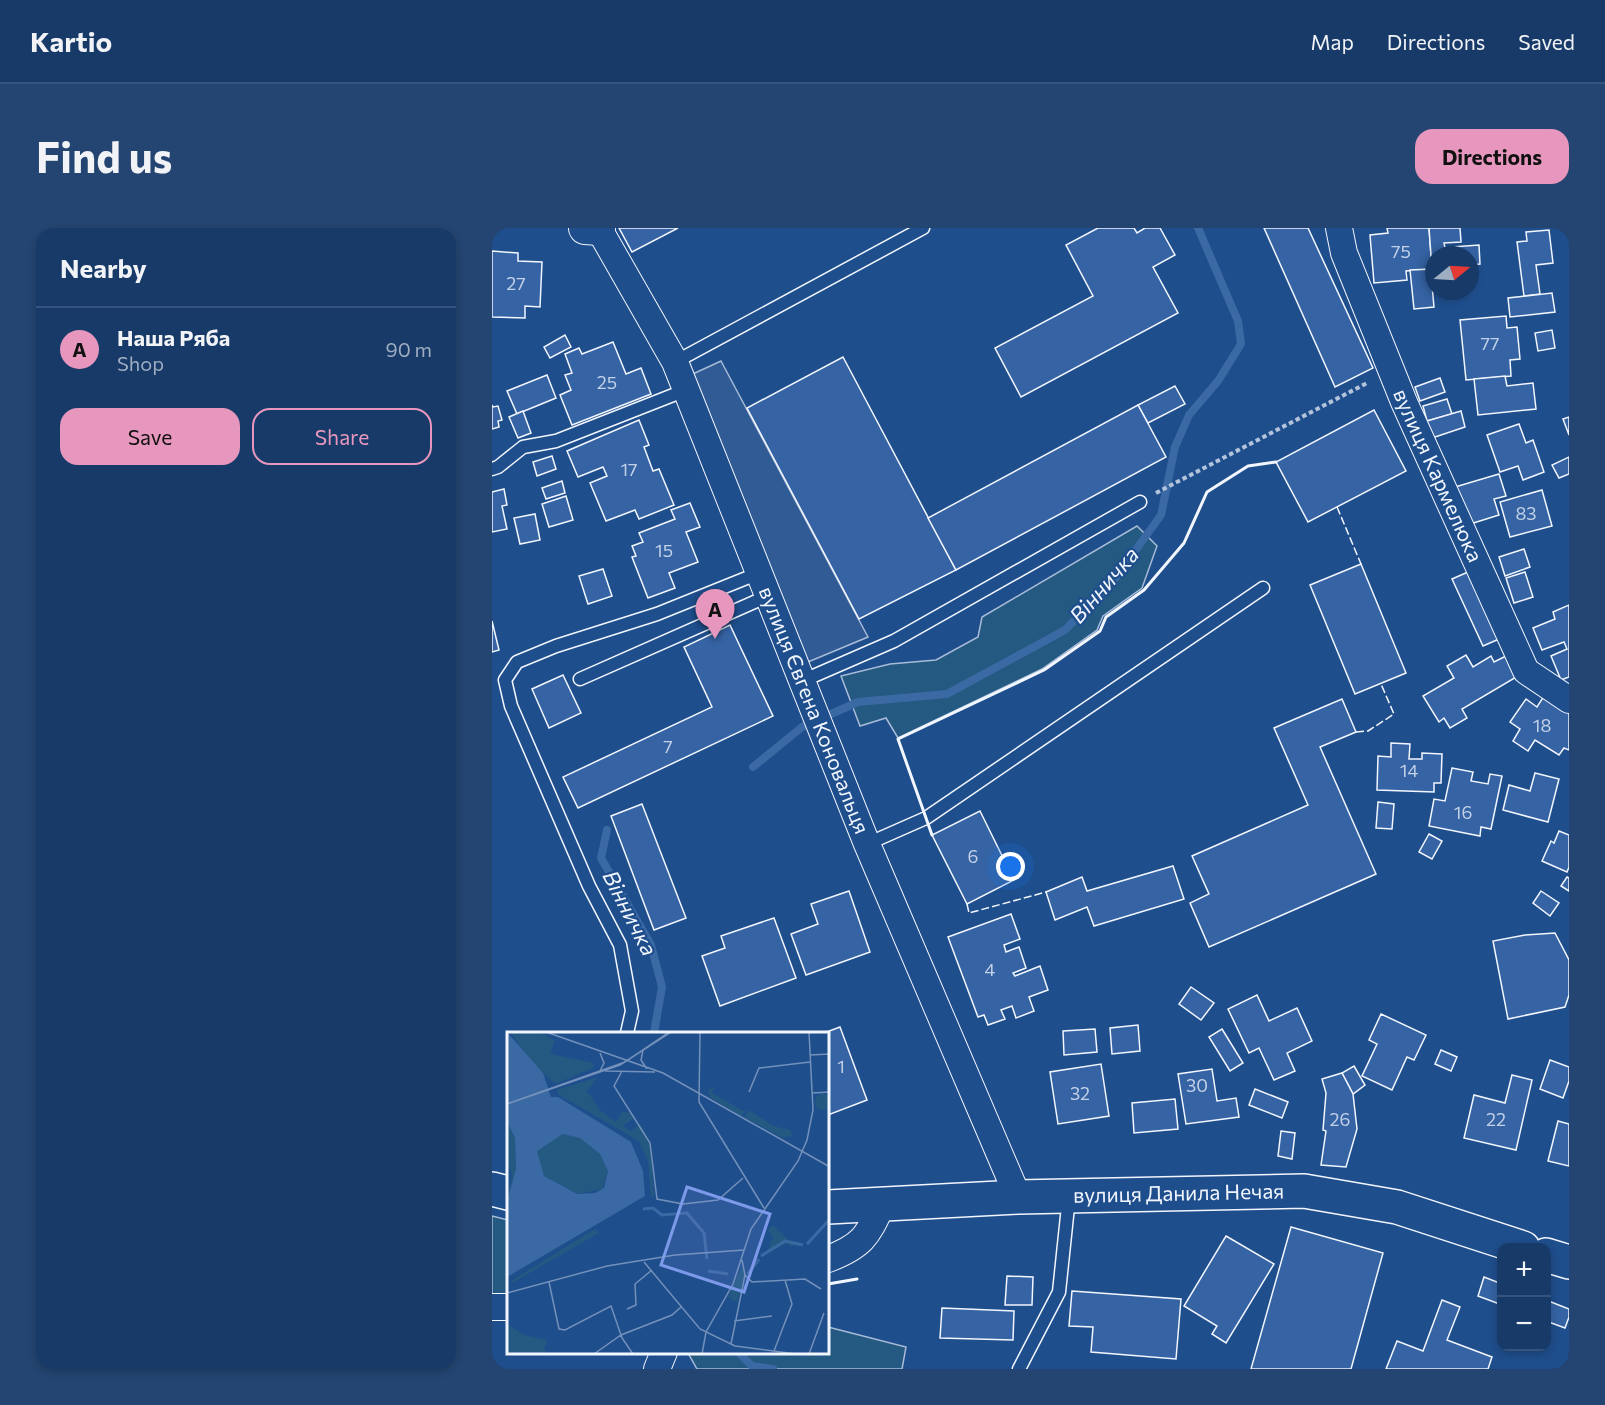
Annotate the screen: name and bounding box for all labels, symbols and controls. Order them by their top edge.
text: Kartio [30,24,112,58]
text: Map [1311,29,1354,54]
text: Directions [1387,29,1485,54]
text: Saved [1518,29,1575,54]
button: Directions [1415,129,1569,184]
text: Find us [36,130,172,182]
house number: 75 [1391,240,1411,262]
north arrow [1425,246,1479,300]
text: Nearby [60,252,147,283]
house number: 27 [506,272,526,294]
text: Наша Ряба [117,324,230,351]
house number: 77 [1480,332,1500,354]
text: A [72,337,87,361]
text: 90 m [386,337,432,361]
text: Shop [117,351,164,375]
house number: 25 [597,371,617,393]
street label: вулиця Кармелюка [1389,385,1489,566]
button: Save [60,408,240,465]
button: Share [252,408,432,465]
house number: 17 [620,458,638,480]
house number: 83 [1515,502,1537,524]
house number: 15 [655,539,673,561]
water label: Вінничка [1063,541,1144,628]
street label: вулиця Євгена Коновальця [755,582,876,837]
pin: A [696,590,734,639]
house number: 18 [1533,714,1551,736]
house number: 7 [663,735,673,757]
house number: 14 [1400,759,1418,781]
house number: 16 [1454,801,1472,823]
house number: 6 [968,845,978,867]
your location [996,852,1025,881]
water label: Вінничка [597,866,663,960]
house number: 4 [985,958,996,980]
inset map [507,1032,830,1354]
house number: 1 [837,1055,845,1077]
house number: 30 [1186,1074,1208,1096]
house number: 32 [1070,1082,1090,1104]
house number: 26 [1330,1108,1350,1130]
house number: 22 [1486,1108,1506,1130]
street label: вулиця Данила Нечая [1073,1177,1284,1207]
map controls [1497,1243,1551,1351]
button: + [1497,1243,1551,1297]
button: − [1497,1297,1551,1351]

